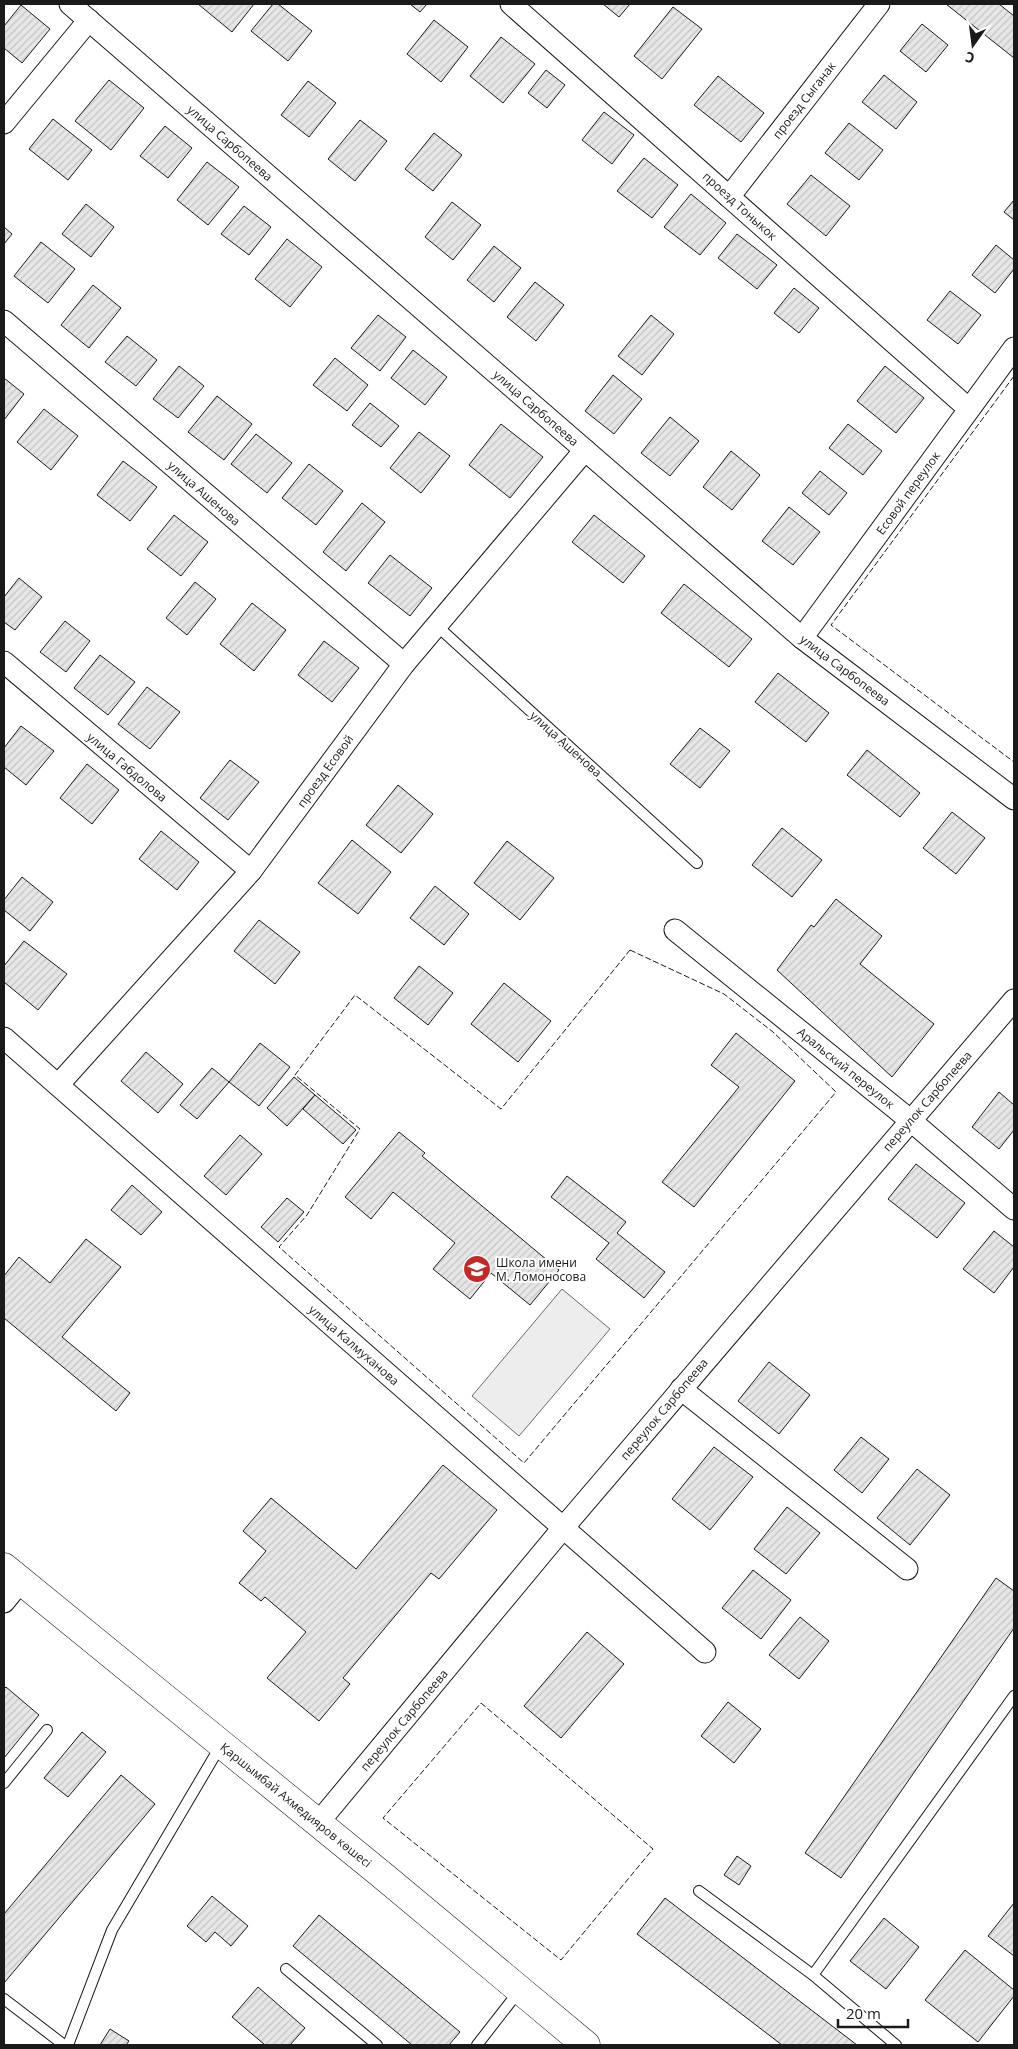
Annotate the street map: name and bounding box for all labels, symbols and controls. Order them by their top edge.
north arrow [948,20,998,70]
text: С [963,48,976,68]
street label: проезд Сыганак [768,57,840,142]
street label: улица Сарбопеева [184,101,276,185]
street label: проезд Тоныкок [699,168,782,245]
street label: улица Сарбопеева [490,366,582,450]
street label: Есовой переулок [872,447,944,538]
street label: улица Ашенова [164,457,244,529]
street label: улица Сарбопеева [797,631,893,709]
street label: улица Ашенова [526,707,606,781]
street label: улица Габдолова [83,728,171,806]
street label: проезд Есовой [293,731,357,811]
street label: Аральский переулок [794,1024,899,1113]
street label: переулок Сарбопеева [879,1047,975,1155]
school or university icon: Школа имени М. Ломоносова [462,1254,492,1284]
place label: Школа имени М. Ломоносова [496,1254,586,1285]
street label: улица Калмуханова [305,1301,403,1389]
street label: переулок Сарбопеева [616,1354,712,1464]
street label: переулок Сарбопеева [356,1665,452,1775]
street label: Қаршымбай Ахмедияров көшесі [217,1739,375,1871]
scale bar [838,1996,908,2028]
text: 20 m [846,2003,881,2023]

